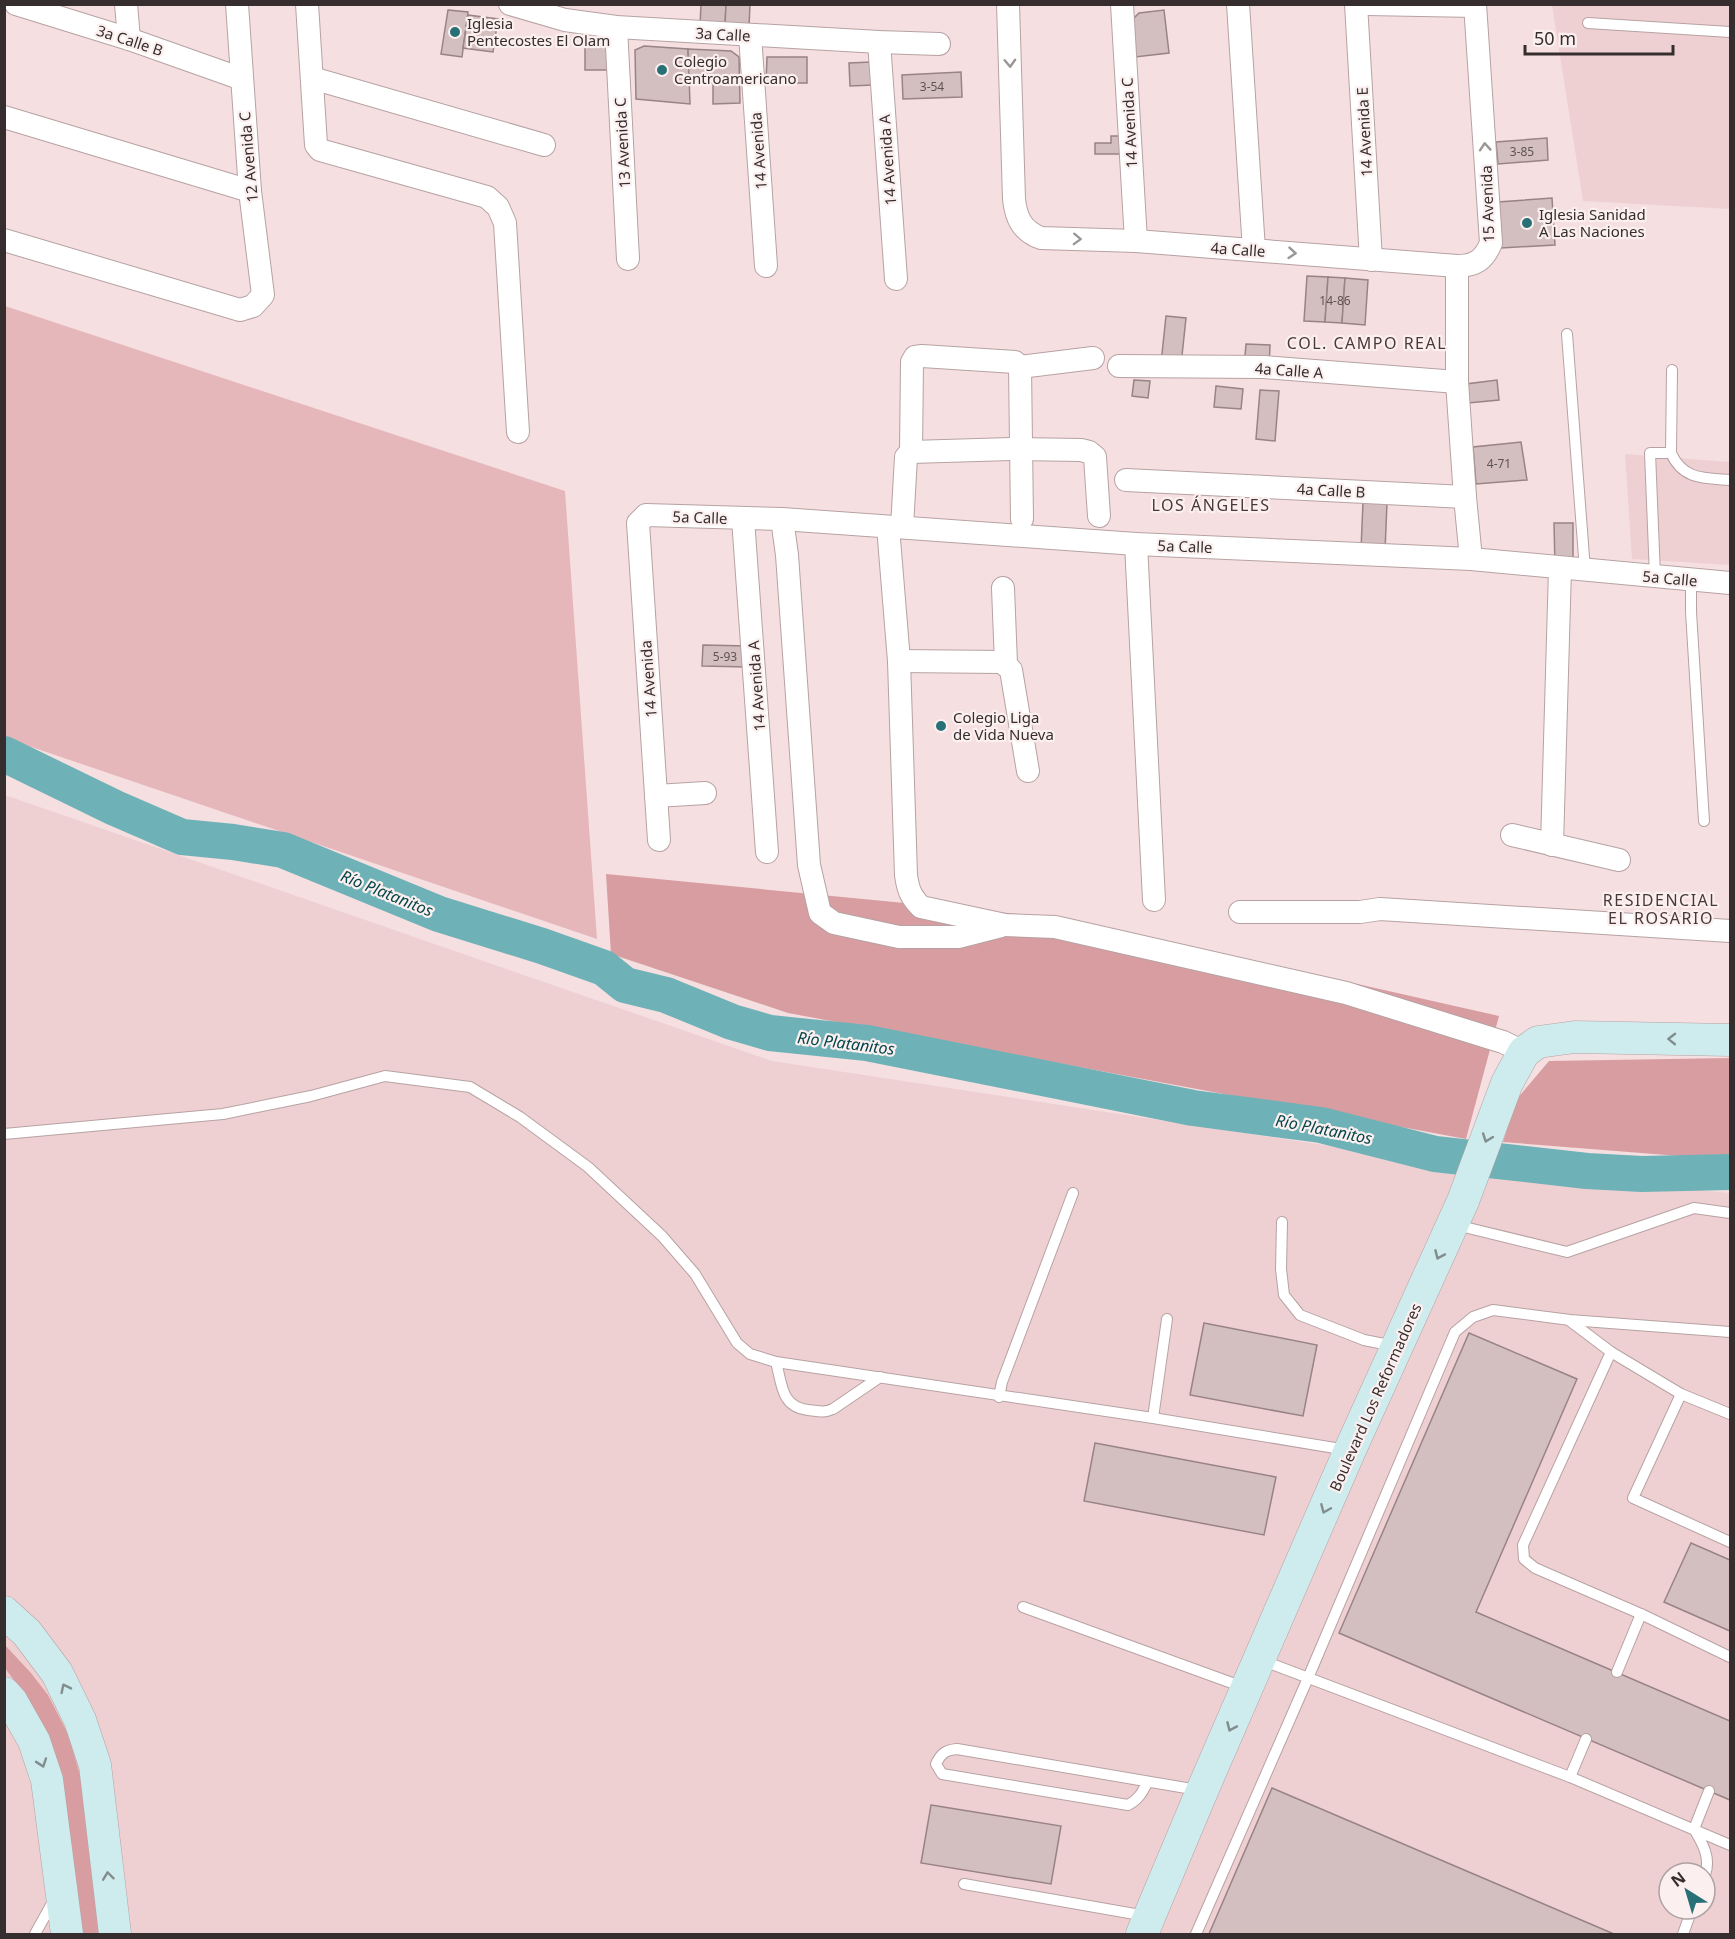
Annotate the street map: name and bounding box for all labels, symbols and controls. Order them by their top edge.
place label: Iglesia Pentecostes El Olam [467,13,610,50]
scale bar [1525,18,1674,56]
street label: 3a Calle B [94,20,166,60]
street label: 3a Calle [695,23,751,45]
marker: Iglesia Pentecostes El Olam [448,25,462,39]
text: 50 m [1534,26,1576,50]
place label: Colegio Centroamericano [674,51,797,88]
one-way arrow [1003,58,1016,67]
marker: Colegio Centroamericano [655,63,669,77]
street label: 14 Avenida C [1117,77,1141,169]
house number: 3-54 [920,78,944,95]
street label: 14 Avenida E [1352,87,1376,177]
street label: 13 Avenida C [610,97,634,189]
street label: 12 Avenida C [234,110,262,203]
street label: 14 Avenida [745,112,771,190]
street label: 14 Avenida A [874,114,900,206]
one-way arrow [1478,142,1491,151]
house number: 3-85 [1510,143,1534,160]
street label: 15 Avenida [1476,165,1498,243]
place label: Iglesia Sanidad A Las Naciones [1539,204,1646,241]
marker: Iglesia Sanidad A Las Naciones [1520,216,1534,230]
one-way arrow [1072,233,1081,246]
street label: 4a Calle [1210,237,1266,261]
one-way arrow [1288,246,1297,259]
house number: 14-86 [1319,292,1351,309]
district label: COL. CAMPO REAL [1287,332,1447,354]
street label: 4a Calle A [1254,358,1324,382]
house number: 4-71 [1487,455,1511,472]
street label: 4a Calle B [1296,478,1366,502]
district label: LOS ÁNGELES [1152,494,1271,516]
street label: 5a Calle [672,506,728,528]
street label: 5a Calle [1157,535,1213,557]
street label: 5a Calle [1642,566,1698,590]
street label: 14 Avenida [635,640,661,718]
street label: 14 Avenida A [743,640,769,732]
house number: 5-93 [713,648,737,665]
place label: Colegio Liga de Vida Nueva [953,707,1054,744]
marker: Colegio Liga de Vida Nueva [934,719,948,733]
water label: Río Platanitos [338,864,437,922]
district label: RESIDENCIAL EL ROSARIO [1603,889,1719,929]
water label: Río Platanitos [796,1026,896,1060]
one-way arrow [1668,1033,1677,1046]
water label: Río Platanitos [1274,1109,1374,1149]
one-way arrow [1481,1132,1494,1143]
one-way arrow [1434,1248,1446,1259]
street label: Boulevard Los Reformadores [1324,1300,1426,1494]
one-way arrow [1320,1503,1332,1514]
one-way arrow [60,1684,72,1695]
one-way arrow [1226,1720,1238,1731]
one-way arrow [34,1757,47,1768]
north arrow [1657,1861,1717,1921]
text: N [1666,1866,1690,1892]
one-way arrow [102,1872,115,1881]

